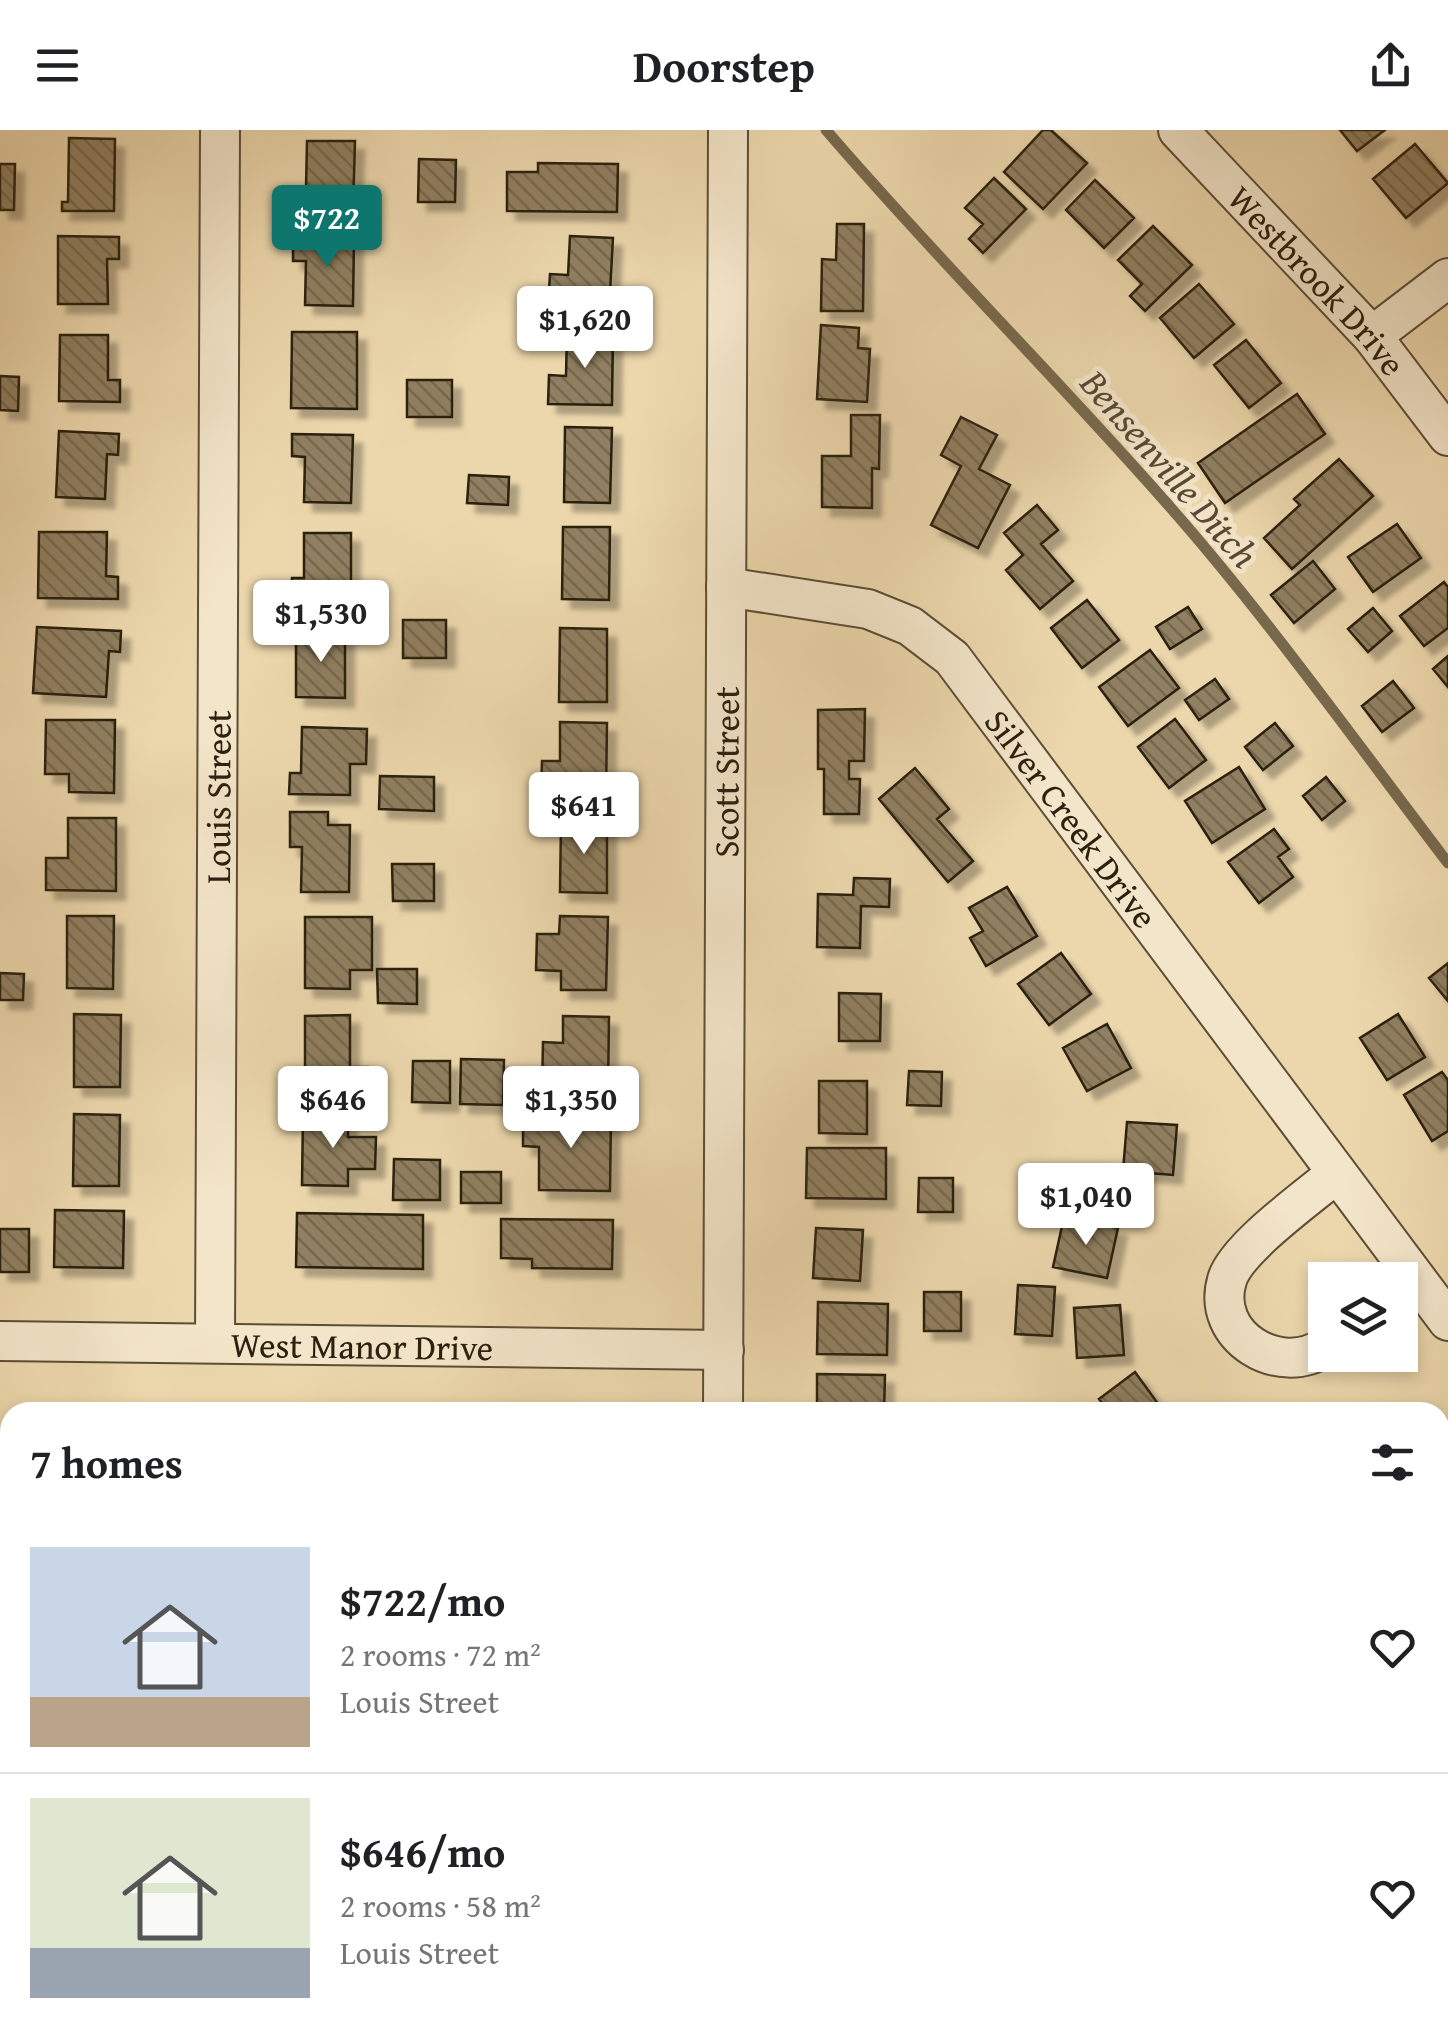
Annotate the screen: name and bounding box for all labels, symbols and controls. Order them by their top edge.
text: Doorstep [633,33,815,98]
icon: menu [30,38,85,93]
icon: share [1363,38,1418,93]
street label: Westbrook Drive [1217,173,1419,386]
pin: $722 [268,185,386,270]
text: $722 [294,194,360,241]
pin: $1,620 [504,286,666,371]
text: $1,620 [539,295,631,342]
water label: Bensenville Ditch [1067,356,1272,580]
pin: $1,530 [240,580,402,665]
text: $1,530 [275,589,367,636]
street label: Scott Street [700,686,751,858]
street label: Silver Creek Drive [973,698,1171,938]
street label: Louis Street [191,710,243,884]
pin: $641 [525,772,643,857]
text: $641 [551,781,617,828]
pin: $646 [274,1066,392,1151]
pin: $1,350 [490,1066,652,1151]
text: $646 [300,1075,366,1122]
text: $1,350 [525,1075,617,1122]
pin: $1,040 [1005,1163,1167,1248]
text: $1,040 [1040,1172,1132,1219]
map controls [1308,1262,1418,1372]
button: layers [1308,1262,1418,1372]
street label: West Manor Drive [231,1318,493,1373]
text: 7 homes [30,1432,183,1493]
icon: filters [1365,1435,1420,1490]
text: $722/mo [340,1570,505,1631]
icon: home [110,1587,230,1707]
icon: heart [1365,1620,1420,1675]
text: 2 rooms · 72 m² [340,1631,541,1678]
text: Louis Street [340,1678,499,1725]
text: $646/mo [340,1821,505,1882]
icon: home [110,1838,230,1958]
icon: heart [1365,1871,1420,1926]
text: 2 rooms · 58 m² [340,1882,541,1929]
text: Louis Street [340,1929,499,1976]

